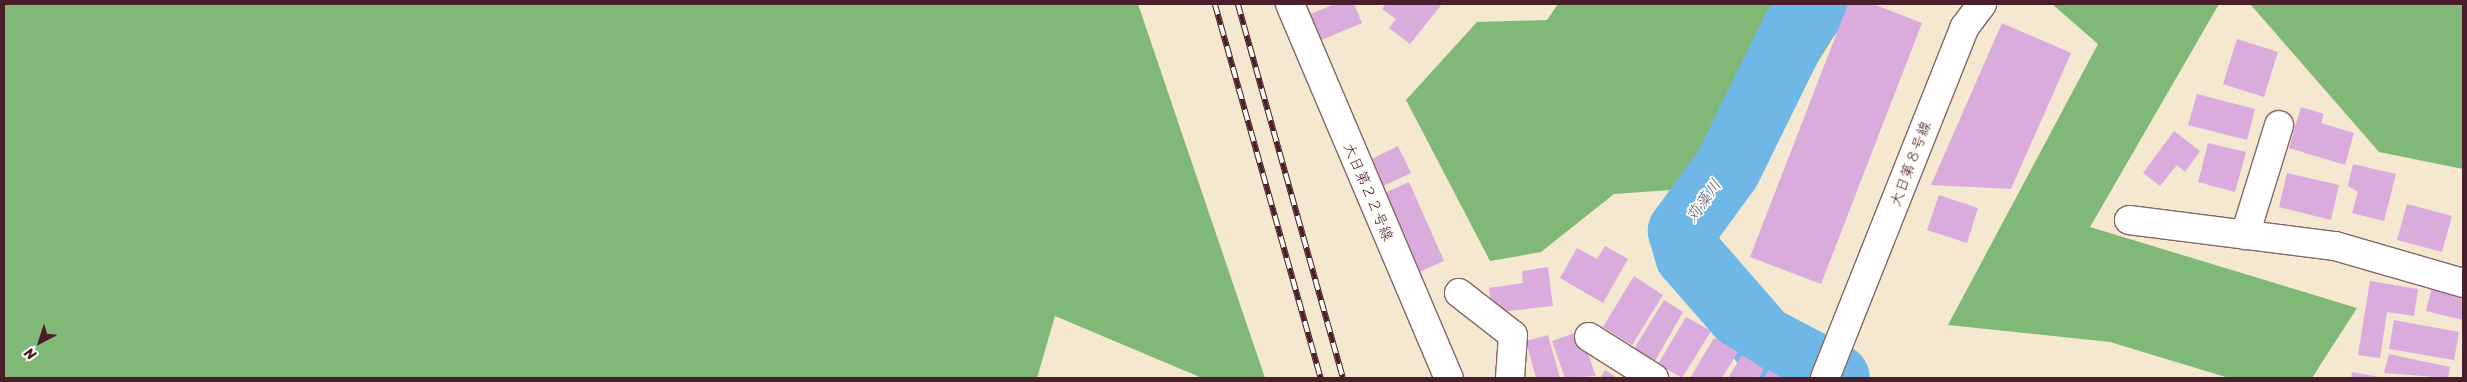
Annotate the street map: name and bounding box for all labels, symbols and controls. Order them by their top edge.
street label: 大日第８号線 [1886,119,1936,209]
street label: 大日第２２号線 [1339,140,1397,244]
water label: 苅藻川 [1682,176,1726,226]
north arrow [15,317,65,367]
text: N [18,341,42,367]

